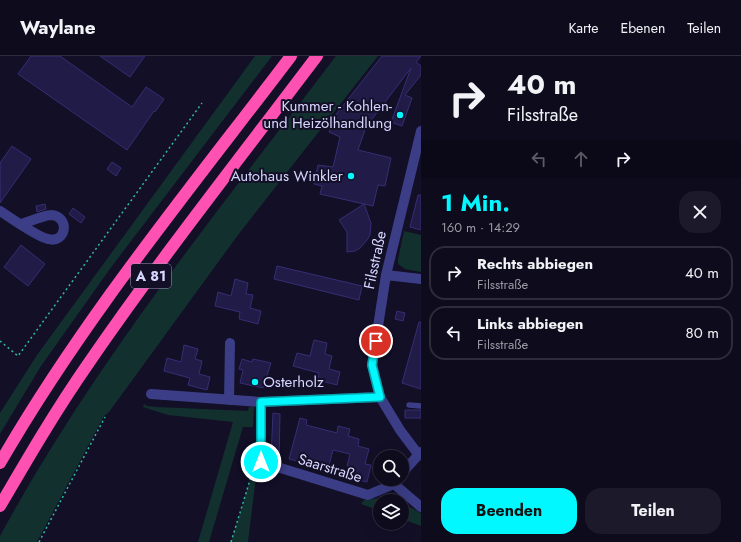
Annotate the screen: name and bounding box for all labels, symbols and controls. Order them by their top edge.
text: Waylane [20,14,96,41]
text: Karte [568,18,598,38]
text: Ebenen [620,18,665,38]
text: Teilen [687,18,721,38]
text: 40 m [507,64,576,105]
icon: right [441,72,493,124]
place label: Kummer - Kohlen- und Heizölhandlung [263,95,393,134]
text: Filsstraße [507,102,578,128]
marker: Kummer - Kohlen- und Heizölhandlung [395,110,405,120]
icon: left [528,148,550,170]
icon: ahead [570,148,592,170]
icon: right [612,148,634,170]
place label: Autohaus Winkler [231,165,344,187]
marker: Autohaus Winkler [346,171,356,181]
text: 1 Min. [441,185,510,220]
button: close [679,191,721,233]
text: 160 m · 14:29 [441,218,520,237]
street label: Filsstraße [358,229,392,291]
text: Rechts abbiegen [477,253,593,275]
icon: right [443,262,465,284]
text: 40 m [685,262,719,284]
road number: A 81 [131,264,171,288]
text: Filsstraße [477,275,528,294]
text: Links abbiegen [477,313,583,335]
icon: left [443,322,465,344]
text: 80 m [686,322,719,344]
pin [359,324,393,358]
icon: arrive [365,330,387,352]
text: Filsstraße [477,335,528,354]
place label: Osterholz [263,371,324,393]
marker: Osterholz [250,377,260,387]
position arrow [240,441,282,483]
street label: Saarstraße [295,448,365,488]
map controls [373,450,409,530]
button: search [373,450,409,486]
button: Beenden [441,488,577,534]
button: Teilen [585,488,721,534]
button: layers [373,494,409,530]

